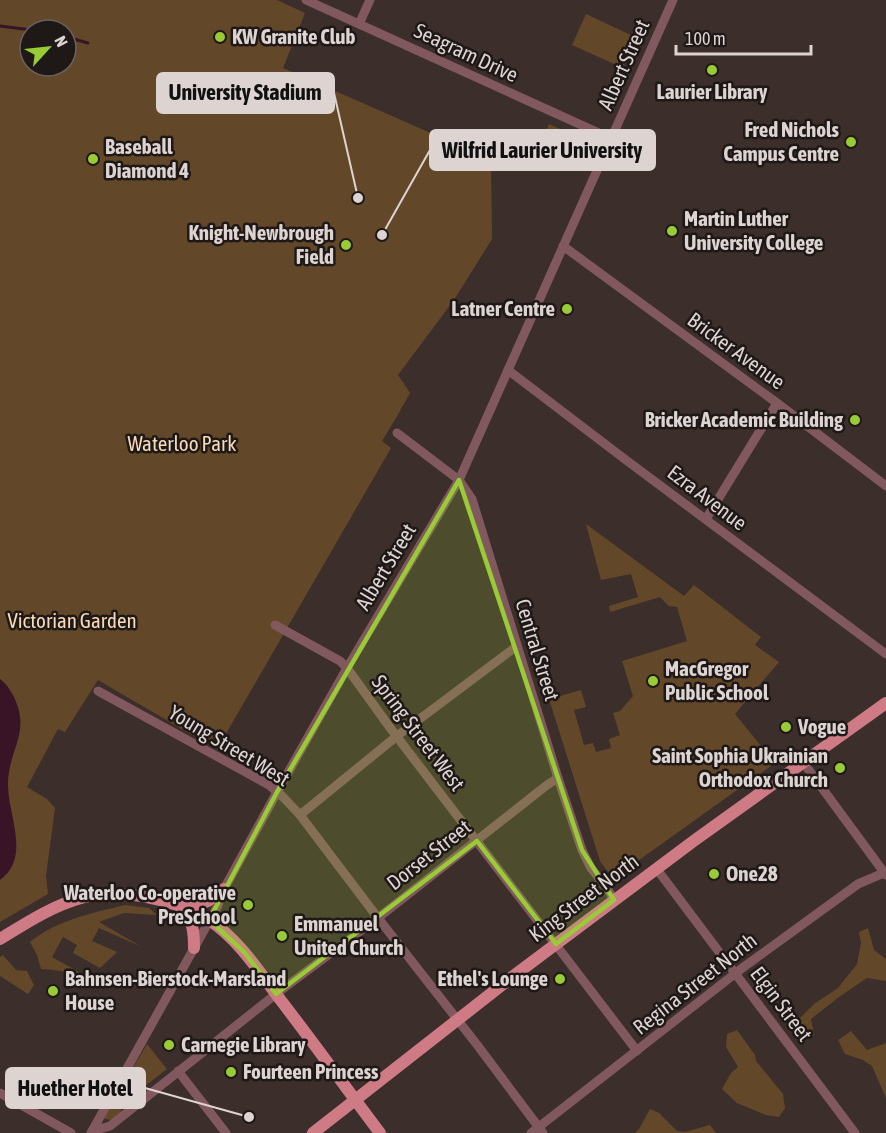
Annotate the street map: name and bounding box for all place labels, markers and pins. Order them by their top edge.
place label: KW Granite Club [232,24,355,48]
marker: KW Granite Club [213,30,227,44]
marker: Laurier Library [705,63,719,77]
callout: University Stadium [157,73,334,113]
place label: Laurier Library [657,79,768,103]
place label: Fred Nichols Campus Centre [723,117,840,165]
callout: Wilfrid Laurier University [430,130,655,170]
place label: Baseball Diamond 4 [105,134,189,182]
marker: Fred Nichols Campus Centre [844,135,858,149]
marker: Baseball Diamond 4 [86,152,100,166]
place label: Martin Luther University College [684,206,823,254]
place label: Knight-Newbrough Field [189,220,334,268]
marker: Martin Luther University College [665,224,679,238]
marker: Knight-Newbrough Field [339,238,353,252]
place label: Latner Centre [451,296,555,320]
marker: Latner Centre [560,302,574,316]
place label: Bricker Academic Building [645,407,844,431]
marker: Bricker Academic Building [848,413,862,427]
place label: MacGregor Public School [665,656,769,704]
marker: MacGregor Public School [646,674,660,688]
place label: Vogue [797,714,846,738]
marker: Vogue [779,720,793,734]
place label: Saint Sophia Ukrainian Orthodox Church [652,743,828,791]
marker: Saint Sophia Ukrainian Orthodox Church [833,761,847,775]
place label: One28 [726,861,778,885]
marker: One28 [707,867,721,881]
place label: Waterloo Co-operative PreSchool [63,880,236,928]
marker: Waterloo Co-operative PreSchool [241,898,255,912]
place label: Emmanuel United Church [294,911,403,959]
marker: Emmanuel United Church [275,929,289,943]
place label: Bahnsen-Bierstock-Marsland House [65,966,286,1014]
place label: Ethel's Lounge [438,966,548,990]
marker: Ethel's Lounge [553,972,567,986]
marker: Bahnsen-Bierstock-Marsland House [46,984,60,998]
place label: Carnegie Library [181,1032,306,1056]
marker: Carnegie Library [162,1038,176,1052]
place label: Fourteen Princess [243,1059,379,1083]
marker: Fourteen Princess [224,1065,238,1079]
callout: Huether Hotel [6,1068,145,1108]

